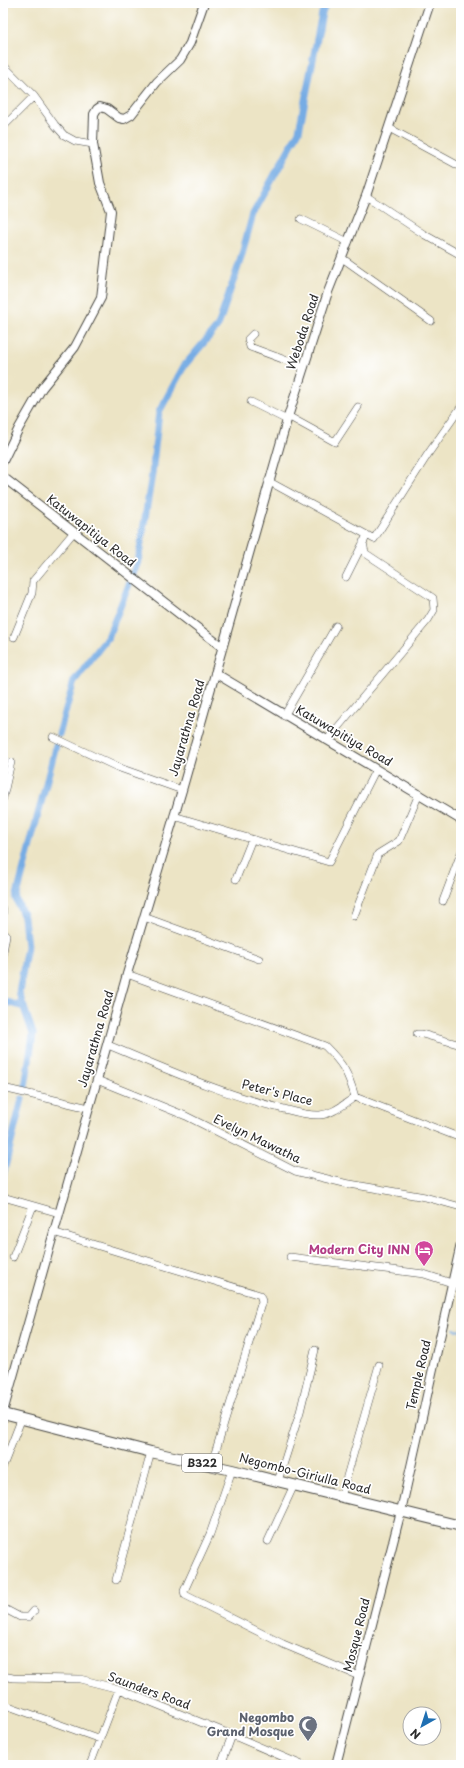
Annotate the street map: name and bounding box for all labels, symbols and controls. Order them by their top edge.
street label: Weboda Road [281,291,323,372]
street label: Katuwapitiya Road [43,490,140,571]
street label: Jayarathna Road [164,677,208,778]
street label: Katuwapitiya Road [293,700,396,770]
street label: Jayarathna Road [73,988,117,1089]
street label: Peter's Place [240,1075,315,1110]
street label: Evelyn Mawatha [211,1109,305,1167]
hotel icon: Modern City INN [413,1239,435,1267]
place label: Modern City INN [309,1240,410,1258]
street label: Temple Road [401,1338,435,1412]
street label: Negombo-Giriulla Road [237,1448,373,1498]
road number: B322 [182,1454,222,1472]
street label: Mosque Road [338,1596,374,1674]
street label: Saunders Road [106,1667,193,1713]
north arrow [402,1706,442,1746]
place label: Negombo Grand Mosque [207,1708,294,1740]
mosque icon: Negombo Grand Mosque [297,1714,319,1742]
text: N [406,1725,424,1744]

